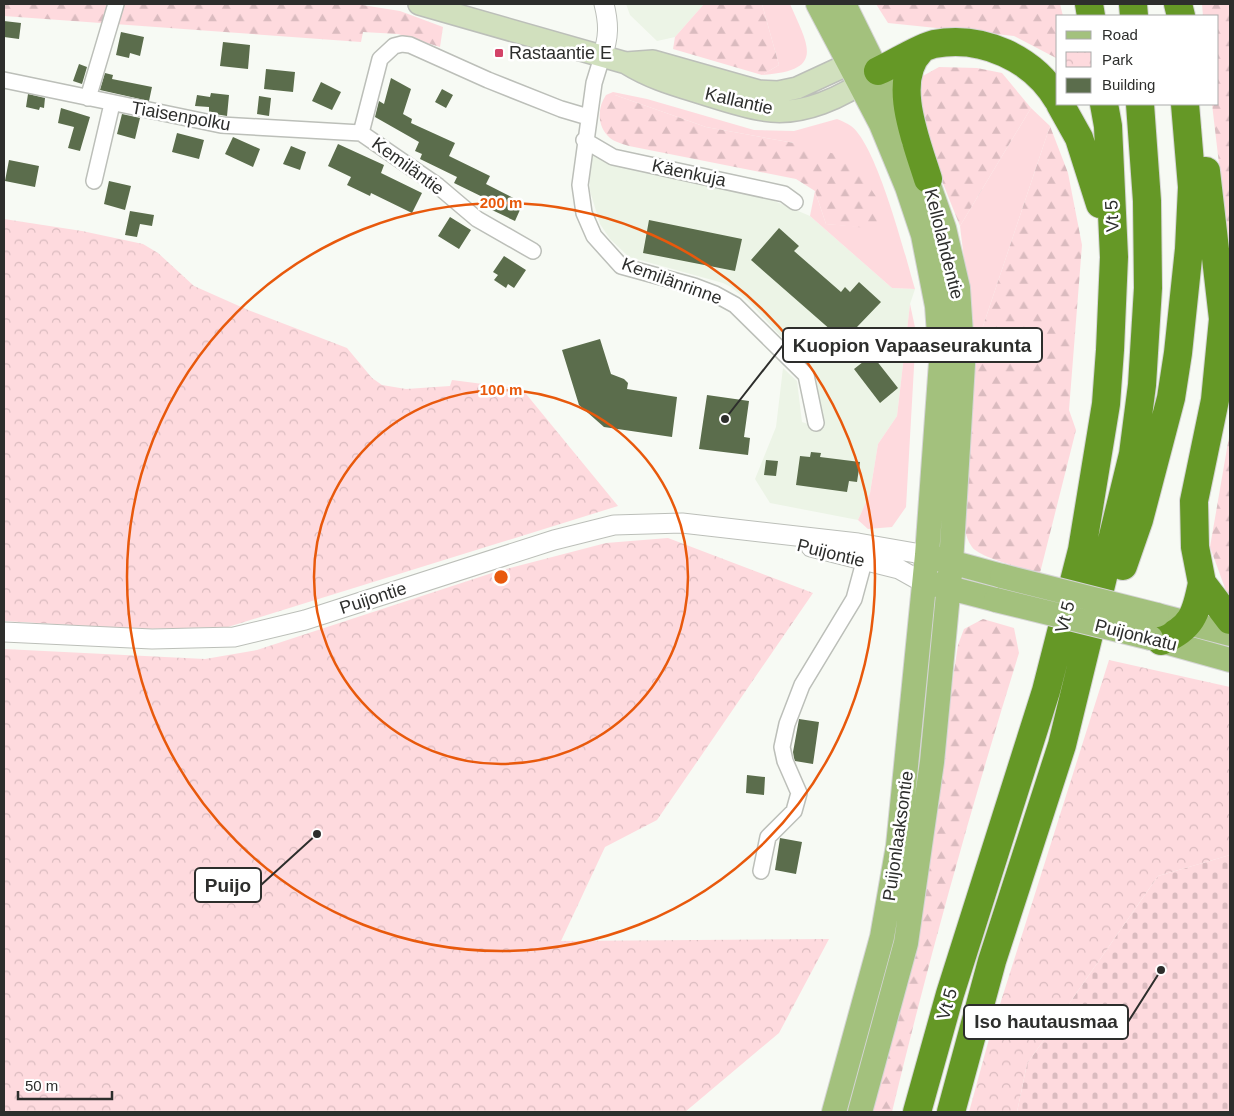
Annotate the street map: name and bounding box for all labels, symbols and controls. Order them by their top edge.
legend [1056,15,1219,105]
text: Road [1102,26,1138,43]
place label: Rastaantie E [509,43,612,63]
marker: Rastaantie E [493,47,505,59]
text: Park [1102,51,1133,68]
text: Building [1102,76,1155,93]
street label: Kallantie [703,83,775,119]
street label: Tiaisenpolku [130,97,232,135]
street label: Kemiläntie [368,133,448,199]
street label: Käenkuja [650,155,729,191]
street label: Kellolahdentie [921,187,967,301]
text: 200 m [480,194,522,211]
street label: Vt 5 [1101,199,1123,233]
street label: Kemilänrinne [619,254,725,308]
callout: Kuopion Vapaaseurakunta [783,328,1042,362]
text: Kuopion Vapaaseurakunta [793,335,1032,356]
text: 100 m [480,381,522,398]
street label: Puijontie [795,535,867,571]
centre of rings [492,568,510,586]
street label: Puijontie [337,578,409,618]
street label: Vt 5 [1051,599,1079,635]
street label: Puijonkatu [1093,615,1179,655]
street label: Puijonlaaksontie [879,770,917,902]
callout: Puijo [195,868,261,902]
text: Puijo [205,875,251,896]
street label: Vt 5 [933,986,961,1022]
callout: Iso hautausmaa [964,1005,1128,1039]
text: Iso hautausmaa [974,1011,1118,1032]
scale bar [18,1068,111,1100]
text: 50 m [25,1077,58,1094]

